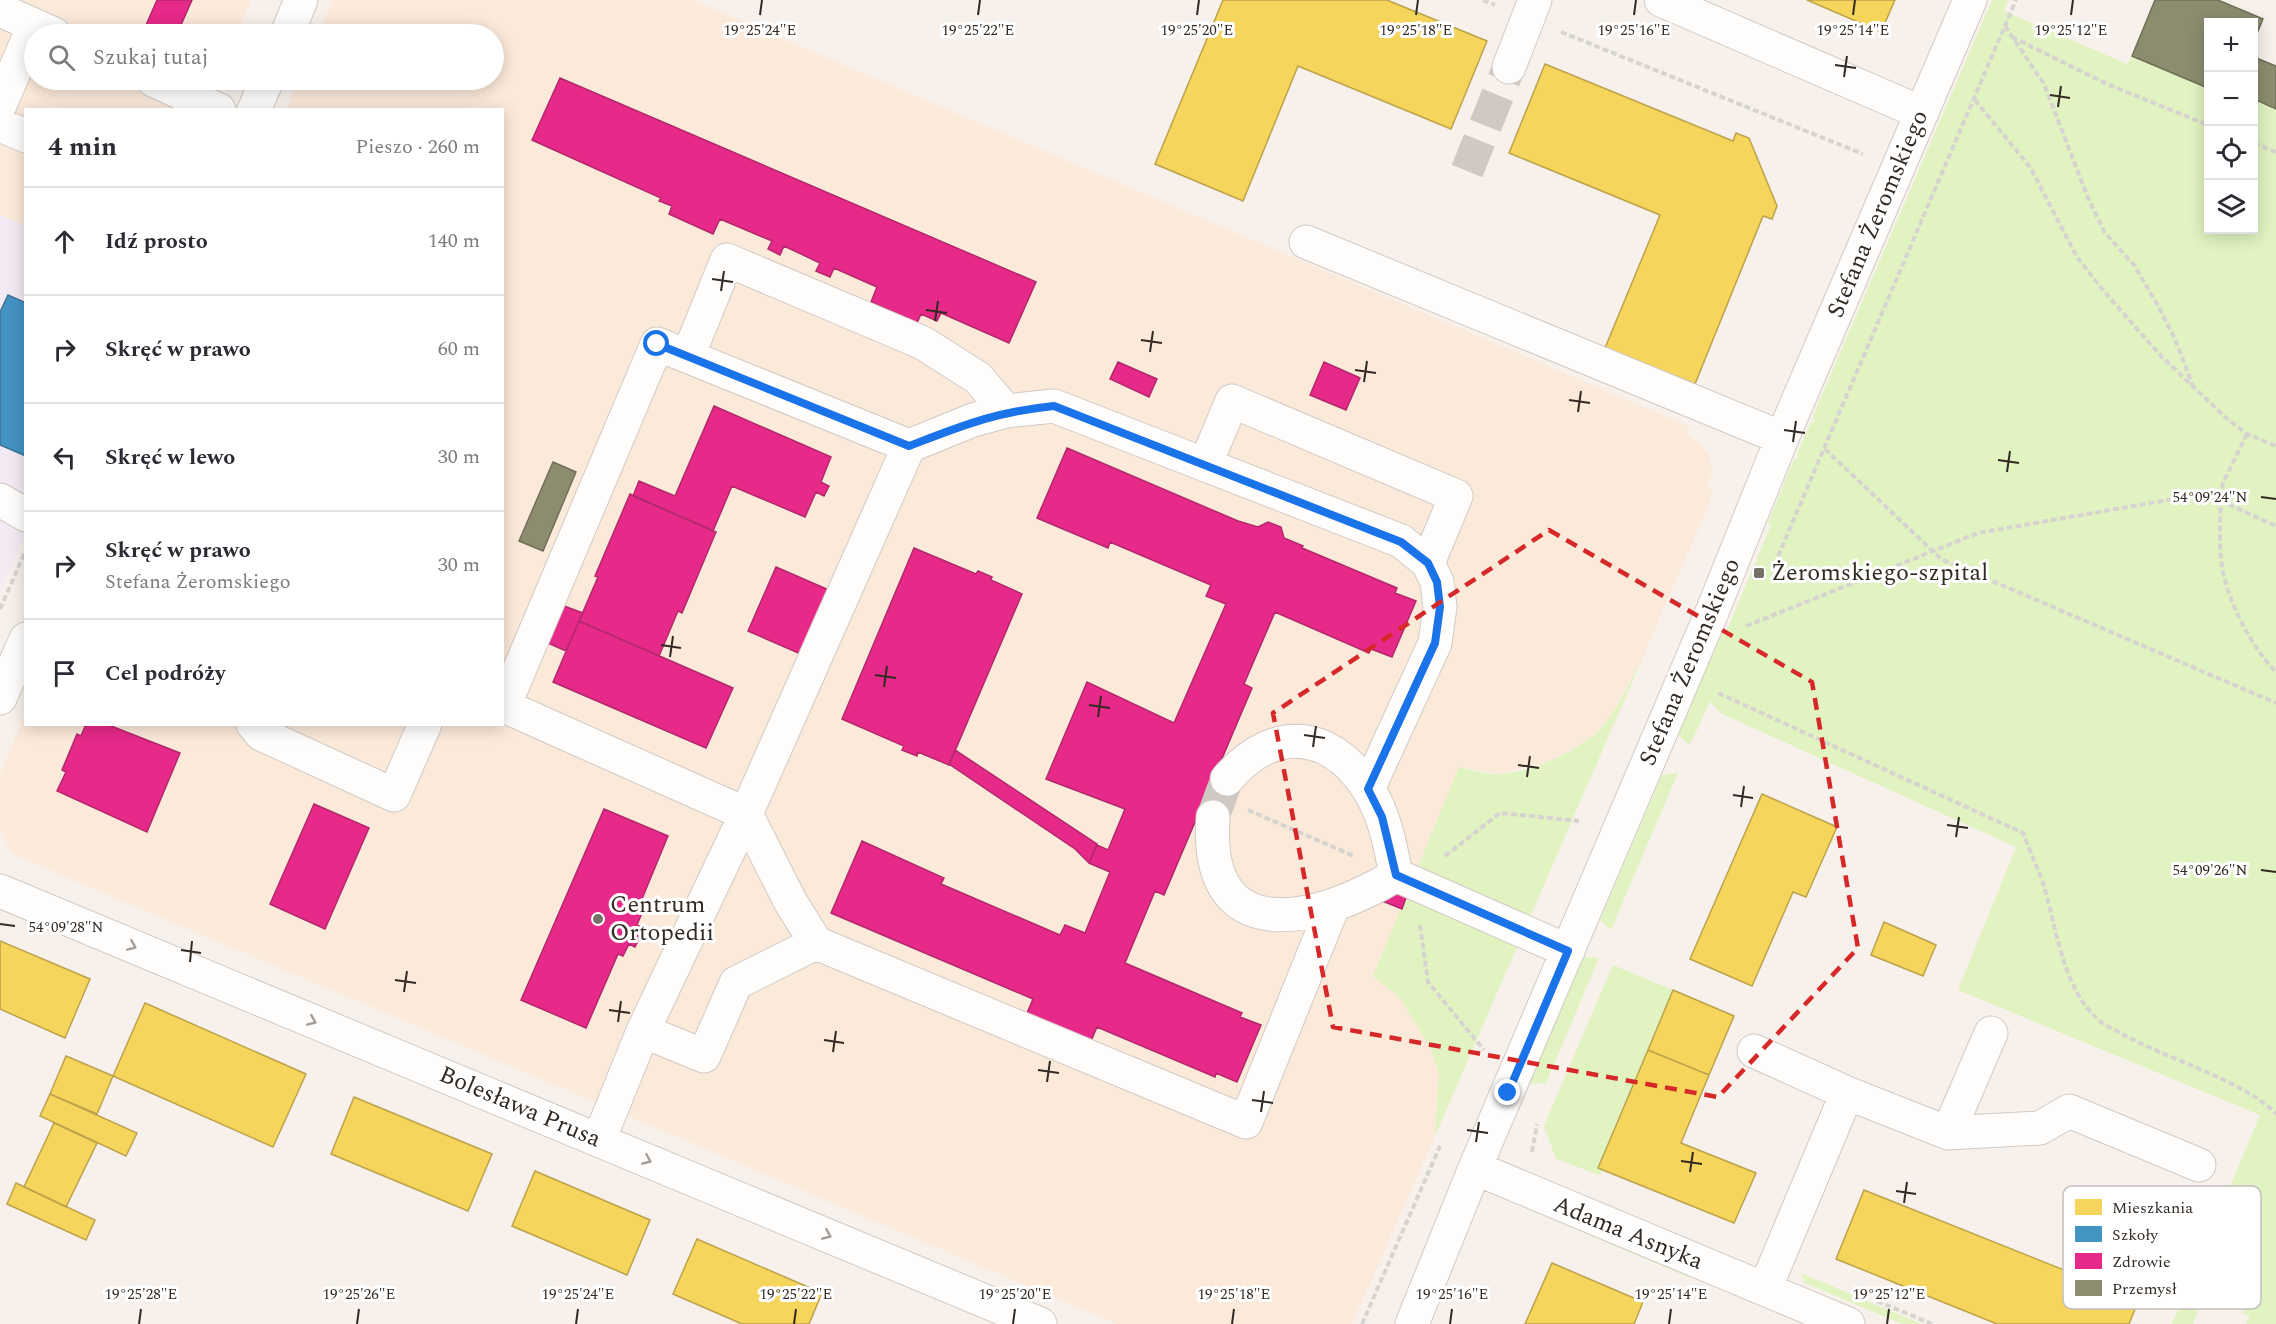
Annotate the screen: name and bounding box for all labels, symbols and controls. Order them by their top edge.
map controls [2204,18,2258,234]
button: + [2204,18,2258,72]
text: 19°25'24"E [724,19,796,42]
text: 19°25'22"E [942,19,1014,42]
text: 19°25'20"E [1161,19,1233,42]
text: 19°25'18"E [1380,19,1452,42]
text: 19°25'16"E [1598,19,1670,42]
text: 19°25'14"E [1817,19,1889,42]
text: 19°25'12"E [2035,19,2107,42]
search box [24,24,504,90]
icon: search [45,41,78,74]
text: Szukaj tutaj [93,41,209,74]
button: − [2204,72,2258,126]
street label: Stefana Żeromskiego [1818,105,1938,323]
button: locate [2204,126,2258,180]
text: 4 min [48,127,117,167]
text: Pieszo · 260 m [355,132,480,162]
button: layers [2204,180,2258,234]
icon: ahead [48,225,81,258]
text: Idź prosto [105,225,208,258]
text: 140 m [428,226,480,256]
route start [643,330,669,356]
icon: right [48,333,81,366]
text: Skręć w prawo [105,333,251,366]
text: 60 m [438,334,480,364]
icon: left [48,441,81,474]
text: Skręć w lewo [105,441,235,474]
text: 30 m [438,442,480,472]
text: 54°09'24"N [2173,486,2248,509]
text: Skręć w prawo [105,534,251,567]
icon: right [48,549,81,582]
text: 30 m [438,550,480,580]
street label: Stefana Żeromskiego [1630,553,1750,771]
place label: Żeromskiego-szpital [1771,555,1988,591]
marker: Żeromskiego-szpital [1752,566,1766,580]
text: Stefana Żeromskiego [105,567,291,597]
icon: arrive [48,657,81,690]
text: Cel podróży [105,657,225,690]
text: 54°09'26"N [2173,859,2248,882]
place label: Centrum Ortopedii [610,887,714,951]
marker: Centrum Ortopedii [591,912,605,926]
text: 54°09'28"N [29,916,104,939]
one-way arrow [125,939,136,951]
one-way arrow [305,1014,316,1026]
street label: Bolesława Prusa [433,1057,607,1157]
route end [1494,1079,1520,1105]
one-way arrow [640,1153,651,1165]
legend [2063,1186,2261,1309]
street label: Adama Asnyka [1548,1187,1709,1280]
text: Mieszkania [2112,1196,2193,1220]
text: Szkoły [2112,1223,2159,1247]
one-way arrow [820,1228,831,1240]
text: Zdrowie [2112,1250,2171,1274]
text: Przemysł [2112,1277,2177,1301]
text: 19°25'28"E [105,1283,177,1306]
text: 19°25'26"E [323,1283,395,1306]
text: 19°25'24"E [542,1283,614,1306]
text: 19°25'22"E [760,1283,832,1306]
text: 19°25'20"E [979,1283,1051,1306]
text: 19°25'18"E [1198,1283,1270,1306]
text: 19°25'16"E [1416,1283,1488,1306]
text: 19°25'14"E [1635,1283,1707,1306]
text: 19°25'12"E [1853,1283,1925,1306]

